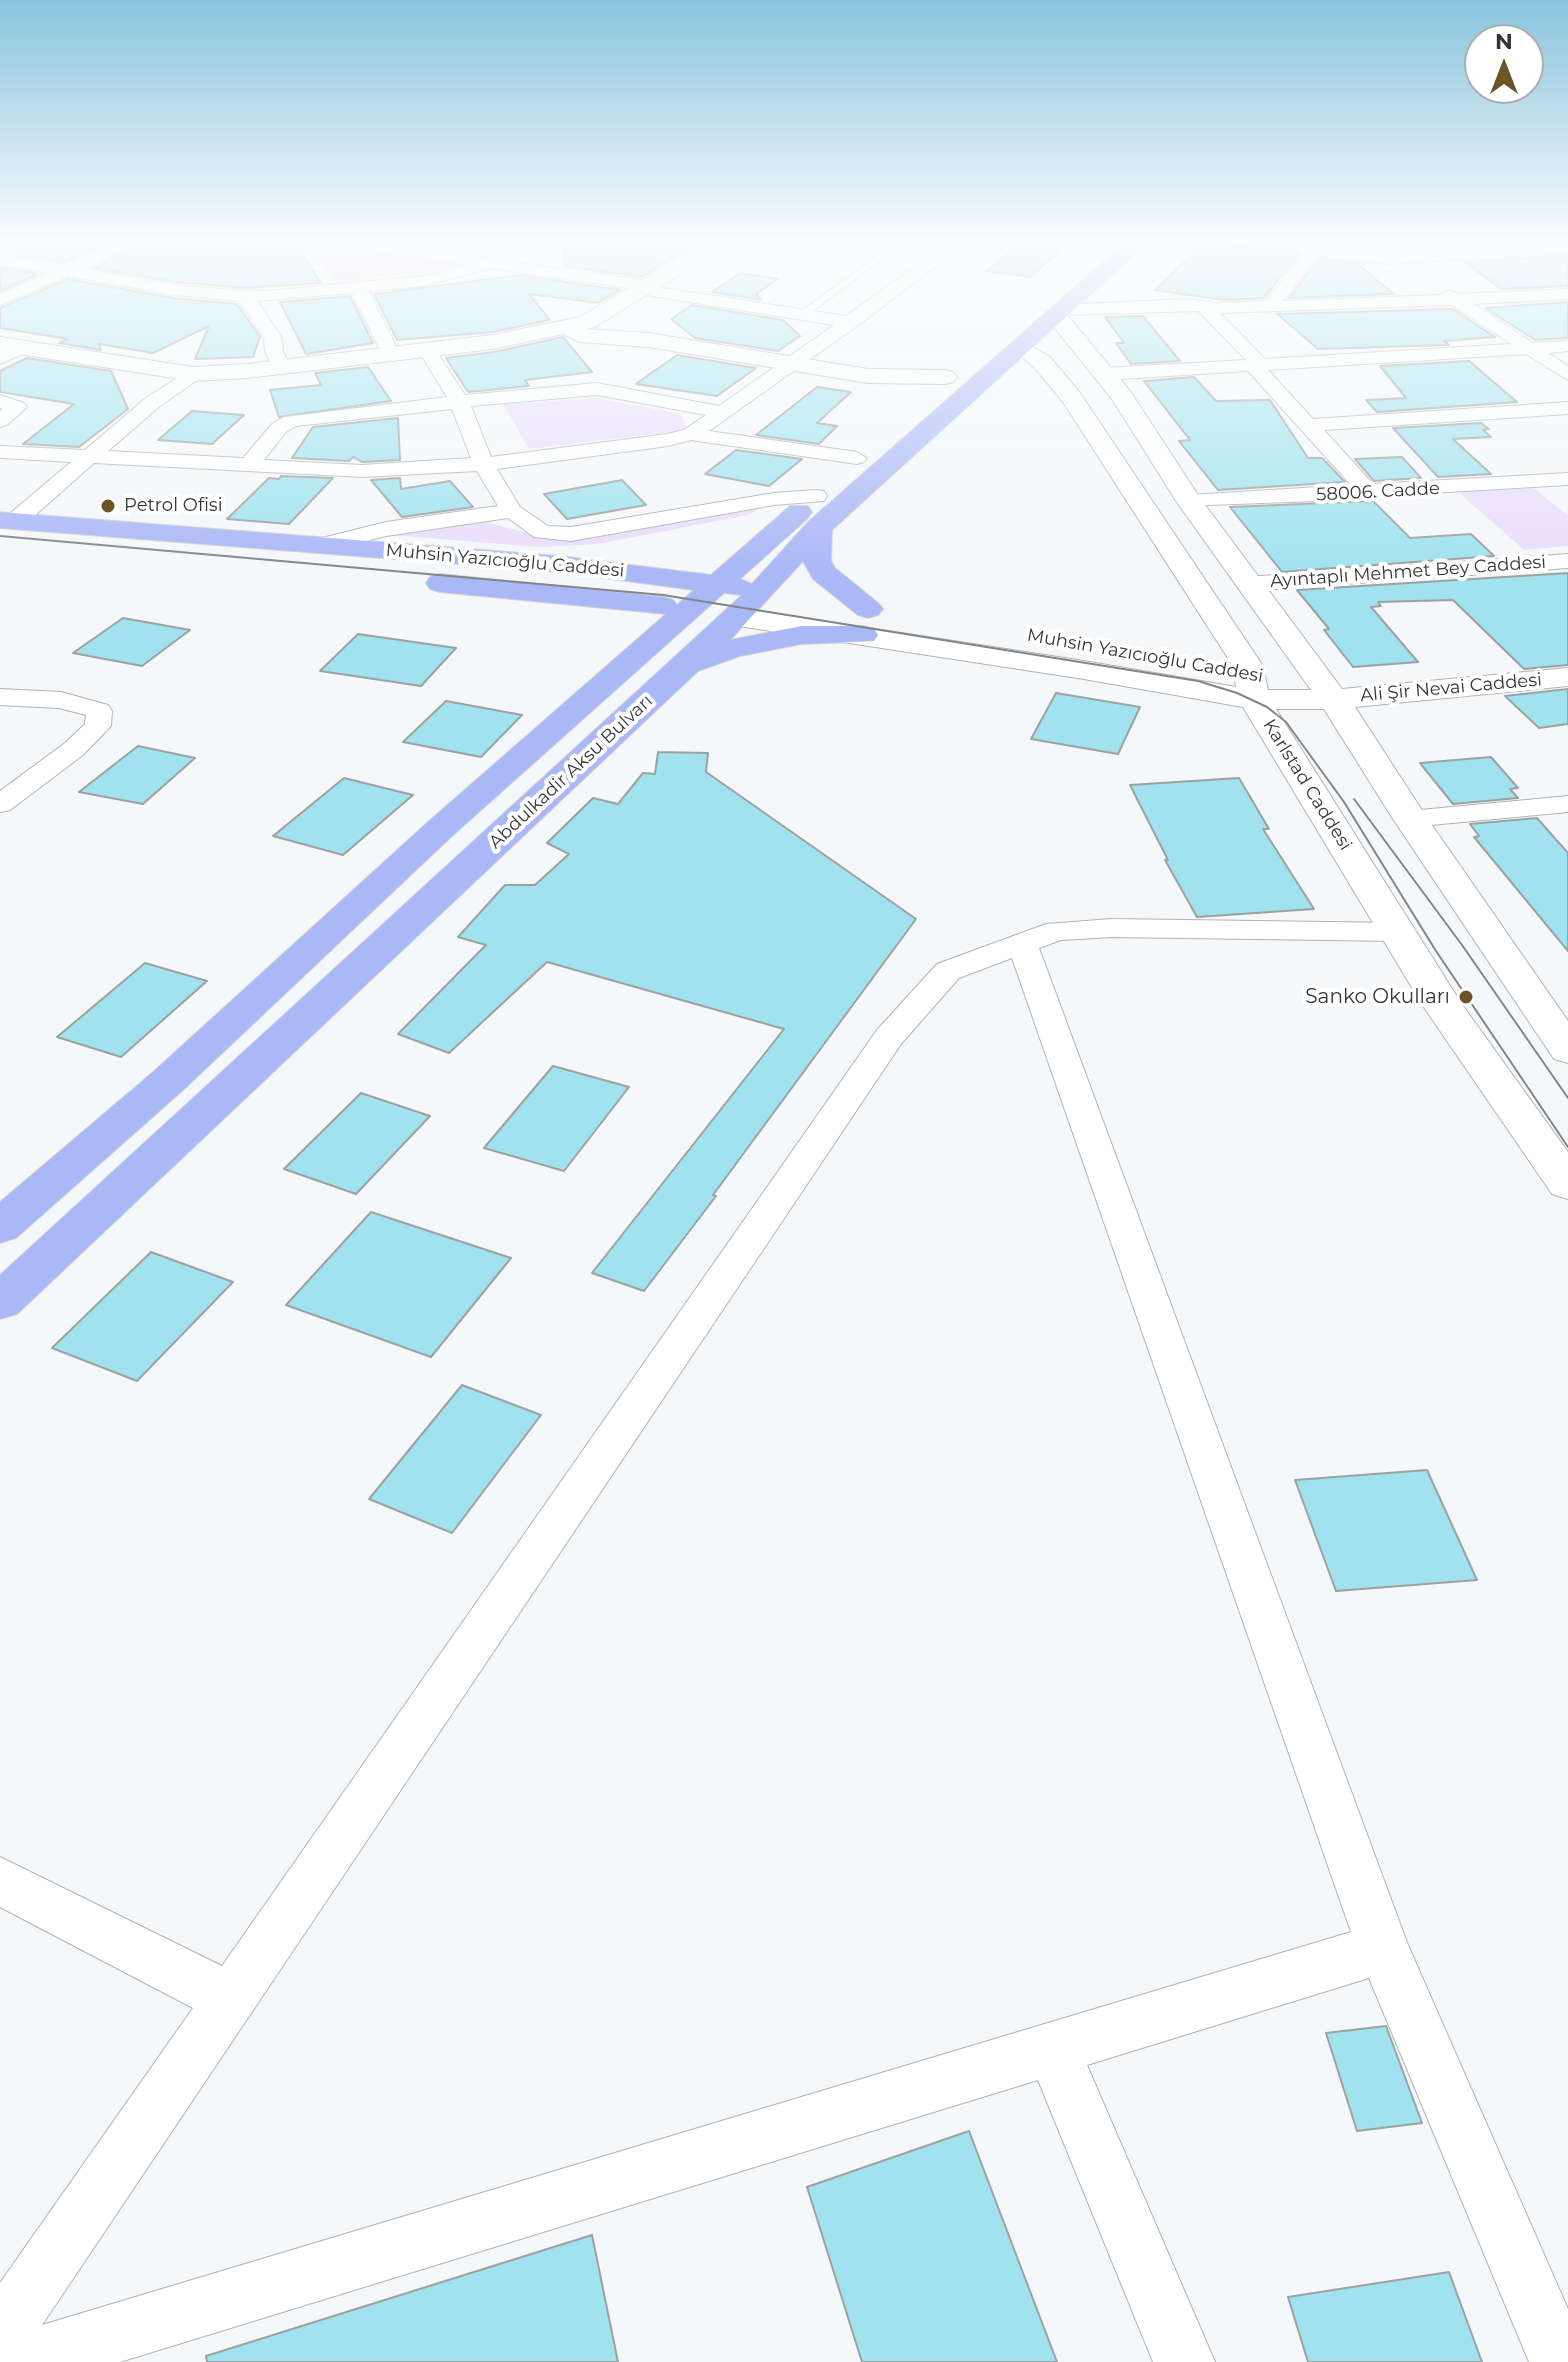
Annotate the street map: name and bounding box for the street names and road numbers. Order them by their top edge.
street label: 58006. Cadde [1316,478,1440,506]
street label: Muhsin Yazıcıoğlu Caddesi [385,540,625,582]
street label: Ayıntaplı Mehmet Bey Caddesi [1269,552,1547,592]
street label: Muhsin Yazıcıoğlu Caddesi [1025,625,1265,687]
street label: Ali Şir Nevai Caddesi [1359,669,1543,707]
street label: Abdulkadir Aksu Bulvarı [485,690,657,854]
street label: Karlstad Caddesi [1258,715,1356,855]

